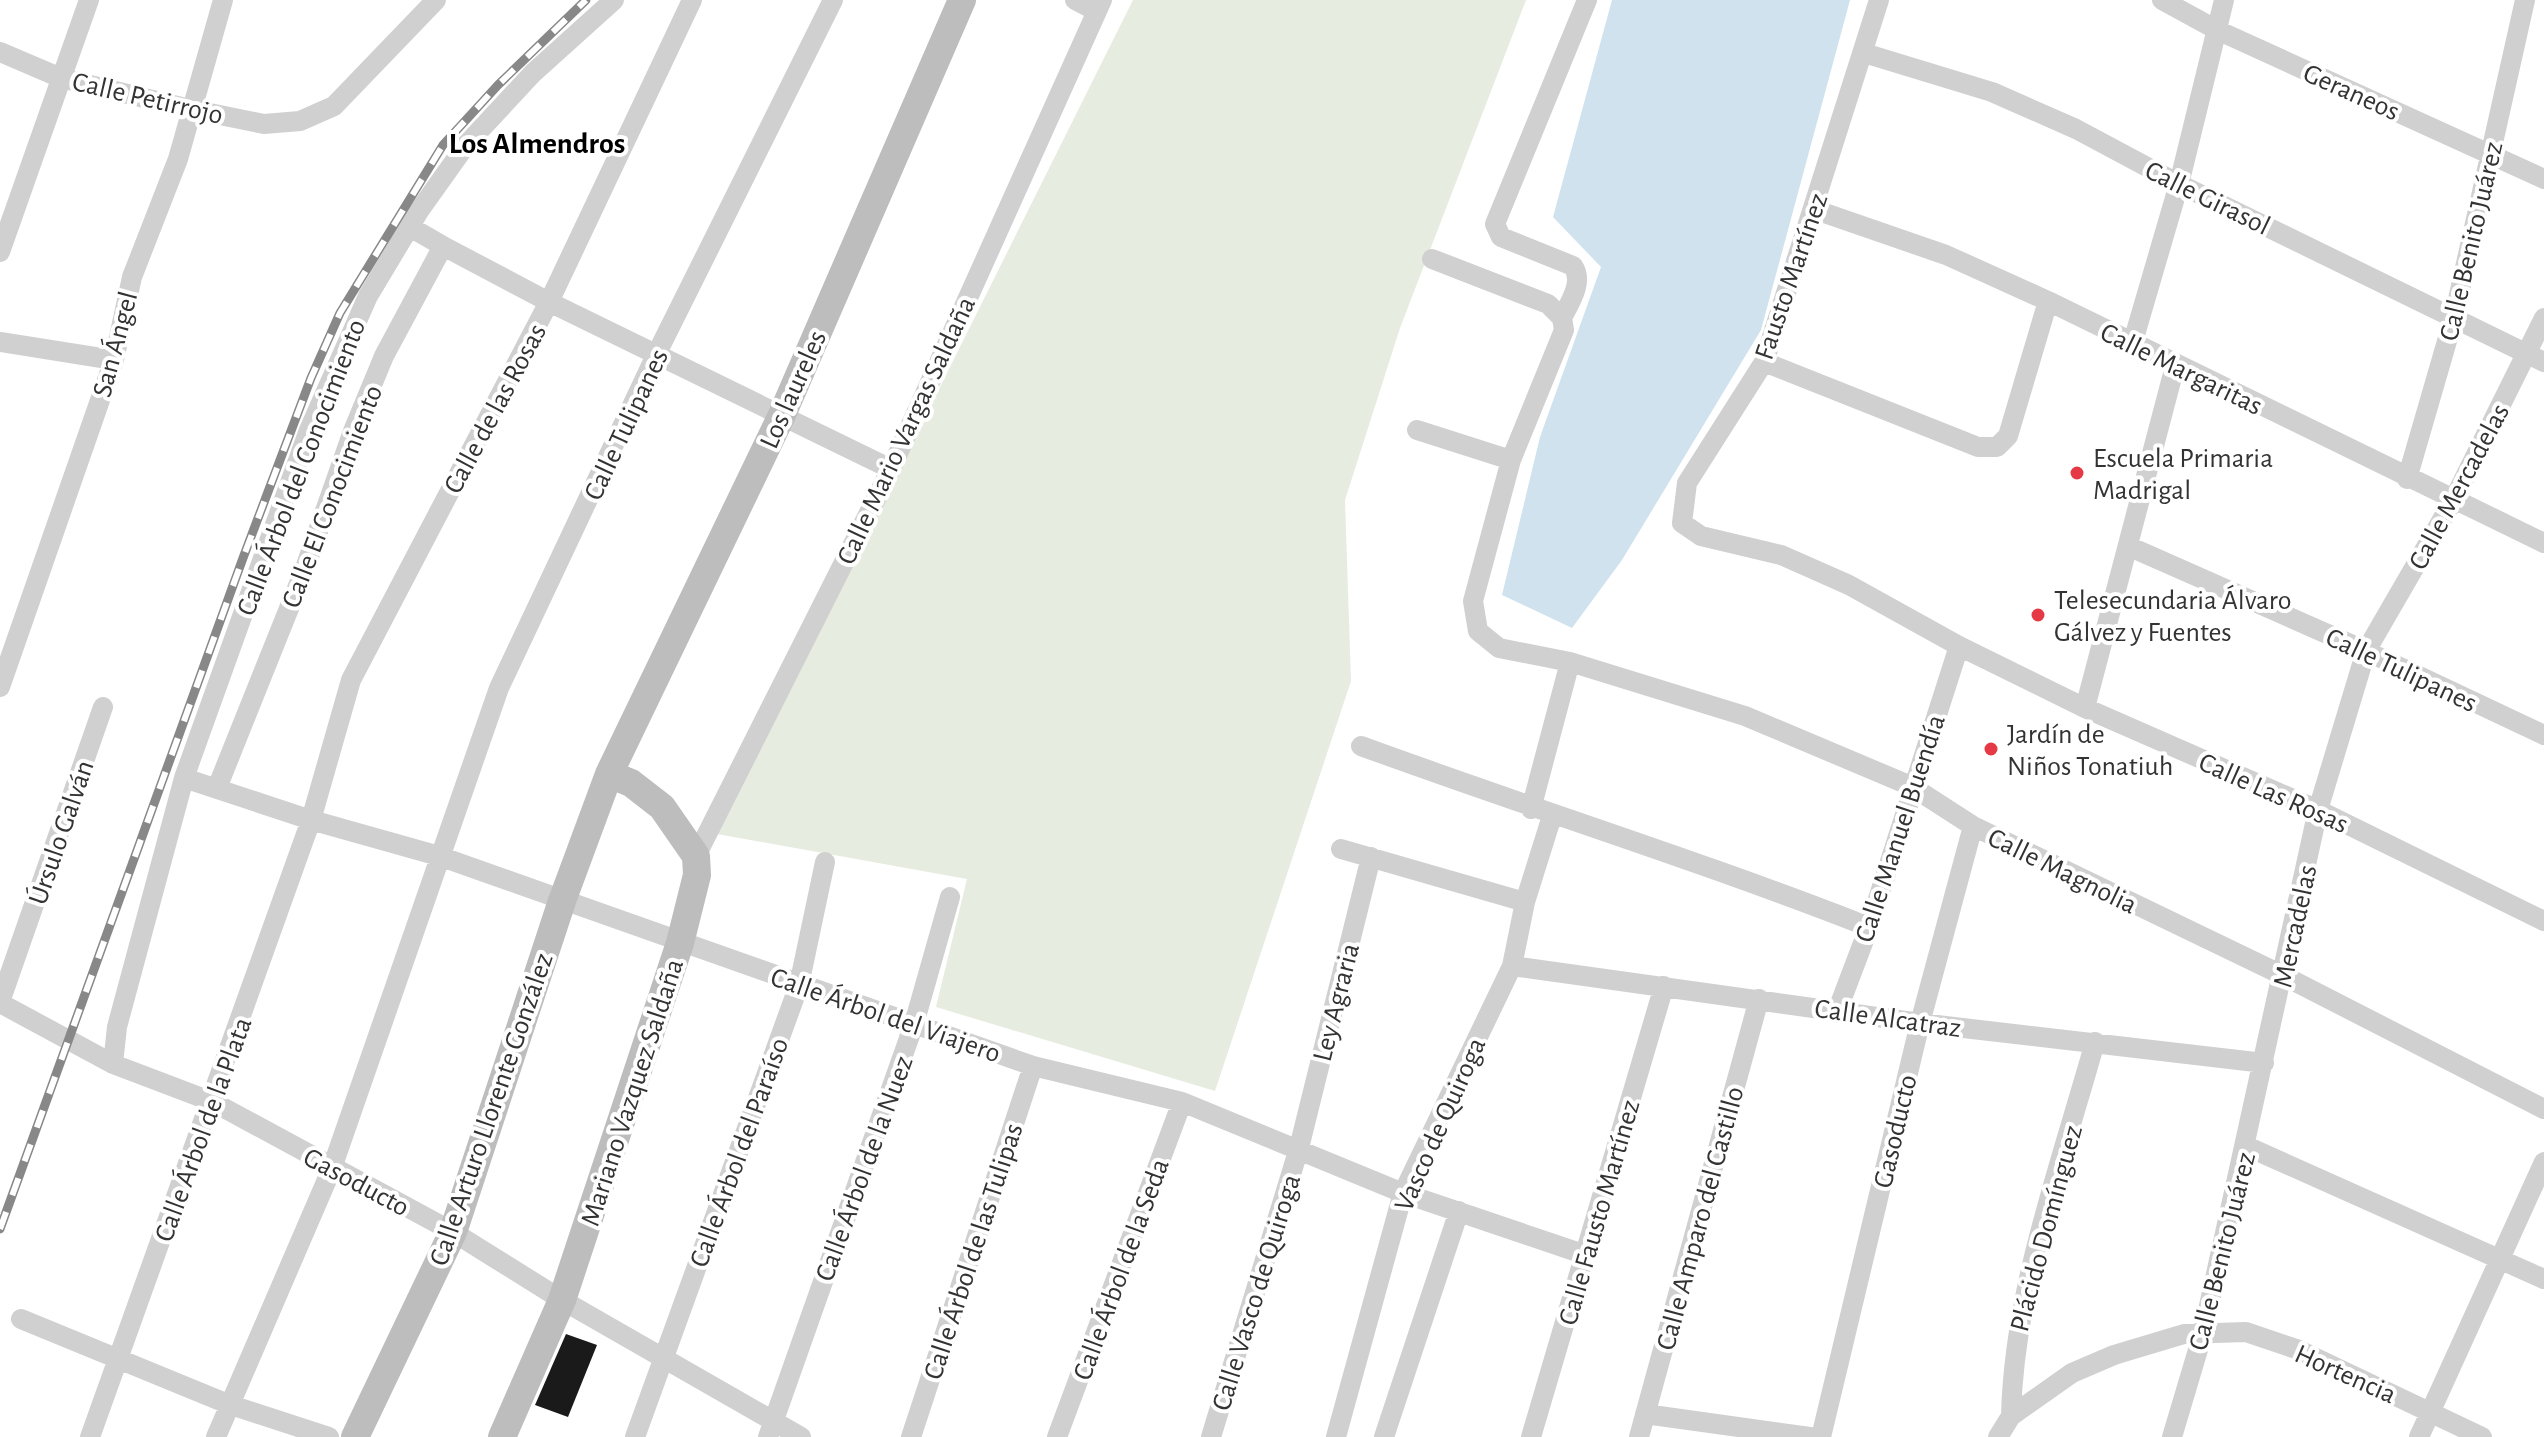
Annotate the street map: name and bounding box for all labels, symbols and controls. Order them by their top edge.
street label: Geraneos [2299,59,2403,126]
street label: Calle Petirrojo [69,68,226,130]
district label: Los Almendros [449,129,625,159]
street label: Calle Benito Juárez [2435,139,2508,344]
street label: Calle Girasol [2140,157,2274,241]
street label: Fausto Martínez [1750,190,1833,363]
street label: San Ángel [86,288,143,400]
street label: Calle Mario Vargas Saldaña [832,293,981,569]
street label: Calle Árbol del Conocimiento [230,315,371,620]
street label: Calle Margaritas [2096,319,2267,421]
street label: Calle de las Rosas [439,320,552,498]
street label: Los laureles [755,327,832,453]
street label: Calle Tulipanes [580,345,674,505]
street label: Calle El Conocimiento [278,382,388,612]
street label: Calle Mercadelas [2404,399,2515,574]
place label: Escuela Primaria Madrigal [2093,445,2273,505]
marker: Escuela Primaria Madrigal [2068,464,2086,482]
place label: Telesecundaria Álvaro Gálvez y Fuentes [2054,584,2292,647]
marker: Telesecundaria Álvaro Gálvez y Fuentes [2029,606,2047,624]
street label: Calle Tulipanes [2321,624,2481,718]
street label: Calle Manuel Buendía [1851,711,1951,946]
place label: Jardín de Niños Tonatiuh [2007,721,2173,781]
marker: Jardín de Niños Tonatiuh [1982,740,2000,758]
street label: Calle Las Rosas [2194,748,2352,839]
street label: Úrsulo Galván [21,756,100,908]
street label: Calle Magnolia [1983,824,2141,920]
street label: Mercadelas [2269,863,2323,990]
street label: Ley Agraria [1309,940,1365,1064]
street label: Calle Arturo Llorente González [425,950,559,1270]
street label: Mariano Vazquez Saldaña [577,956,689,1230]
street label: Calle Árbol del Viajero [767,961,1005,1068]
street label: Calle Alcatraz [1813,995,1963,1043]
street label: Calle Árbol de la Plata [147,1013,257,1245]
street label: Calle Árbol del Paraíso [683,1033,794,1271]
street label: Vasco de Quiroga [1390,1034,1492,1216]
street label: Calle Árbol de la Nuez [808,1051,919,1285]
street label: Gasoducto [1869,1072,1923,1191]
street label: Calle Amparo del Castillo [1652,1084,1750,1353]
street label: Calle Fausto Martínez [1554,1097,1645,1328]
street label: Calle Árbol de las Tulipas [916,1119,1029,1383]
street label: Plácido Domínguez [2006,1122,2088,1335]
street label: Gasoducto [299,1143,414,1222]
street label: Calle Benito Juárez [2185,1149,2261,1354]
street label: Calle Árbol de la Seda [1066,1154,1175,1384]
street label: Calle Vasco de Quiroga [1208,1171,1306,1414]
street label: Hortencia [2290,1340,2400,1410]

